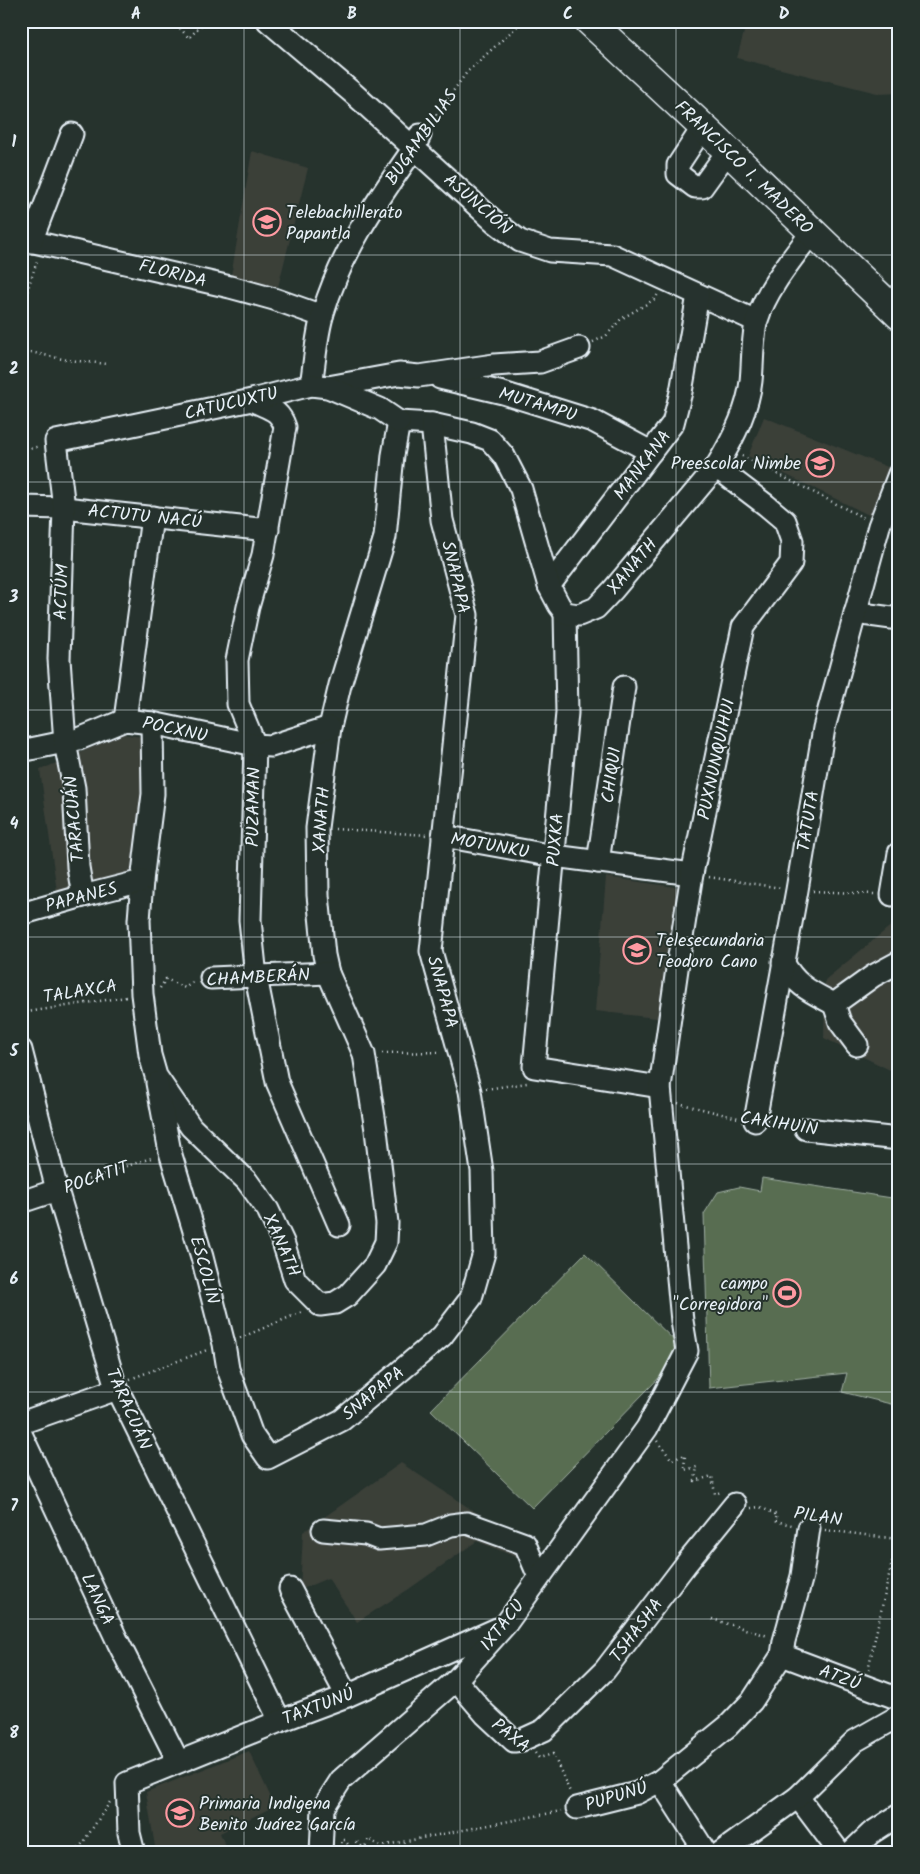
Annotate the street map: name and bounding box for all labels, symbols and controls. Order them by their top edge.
text: A [131,2,141,27]
text: B [347,2,357,27]
text: C [563,2,573,27]
text: D [779,2,790,27]
street label: BUGAMBILIAS [378,84,466,192]
street label: FRANCISCO I. MADERO [667,94,819,242]
text: 1 [12,130,17,155]
street label: ASUNCIÓN [436,167,518,243]
place label: Telebachillerato Papantla [286,199,403,249]
school or university icon: Telebachillerato Papantla [252,207,282,237]
street label: FLORIDA [136,252,210,297]
text: 2 [9,357,19,382]
street label: CATUCUXTU [182,380,281,429]
street label: MUTAMPU [495,380,580,431]
street label: MANKANA [607,424,679,507]
school or university icon: Preescolar Nimbe [805,448,835,478]
place label: Preescolar Nimbe [671,450,801,479]
street label: ACTUTU NACÚ [86,497,204,538]
street label: XANATH [601,532,666,602]
street label: SNAPAPA [432,538,477,617]
street label: ACTÚM [47,563,78,621]
text: 3 [9,585,19,610]
street label: PUXNUNQUIHUI [690,696,744,823]
street label: POCXNU [140,709,210,752]
street label: CHIQUI [594,745,631,805]
street label: PUZAMAN [239,767,270,847]
street label: TARACUÁN [57,774,94,863]
street label: XANATH [306,786,339,855]
street label: TATUTA [790,789,829,854]
text: 4 [10,812,19,837]
street label: PUXKA [540,812,573,868]
street label: MOTUNKU [448,825,531,868]
street label: PAPANES [42,875,121,922]
place label: Telesecundaria Teodoro Cano [656,927,764,977]
school or university icon: Telesecundaria Teodoro Cano [622,935,652,965]
street label: SNAPAPA [418,953,465,1032]
street label: CHAMBERÁN [206,961,311,996]
street label: TALAXCA [41,972,119,1013]
text: 5 [9,1039,20,1064]
street label: CAKIHUIN [738,1104,820,1145]
street label: POCATIT [60,1153,134,1203]
street label: XANATH [254,1209,308,1282]
street label: ESCOLÍN [181,1233,227,1308]
text: 6 [10,1267,19,1292]
place label: campo "Corregidora" [673,1270,768,1320]
sports icon: campo "Corregidora" [772,1278,802,1308]
street label: SNAPAPA [336,1360,412,1429]
street label: TARACUÁN [97,1364,159,1455]
text: 7 [10,1494,18,1519]
street label: PILAN [792,1499,844,1536]
street label: LANGA [72,1569,121,1631]
street label: TSHASHA [603,1592,671,1669]
street label: IXTACU [474,1594,533,1658]
street label: ATZÚ [814,1657,865,1700]
street label: TAXTUNÚ [278,1680,359,1734]
street label: PAXA [484,1712,536,1761]
text: 8 [9,1721,19,1746]
street label: PUPUNÚ [582,1774,652,1821]
place label: Primaria Indigena Benito Juárez García [199,1790,356,1840]
school or university icon: Primaria Indigena Benito Juárez García [165,1798,195,1828]

